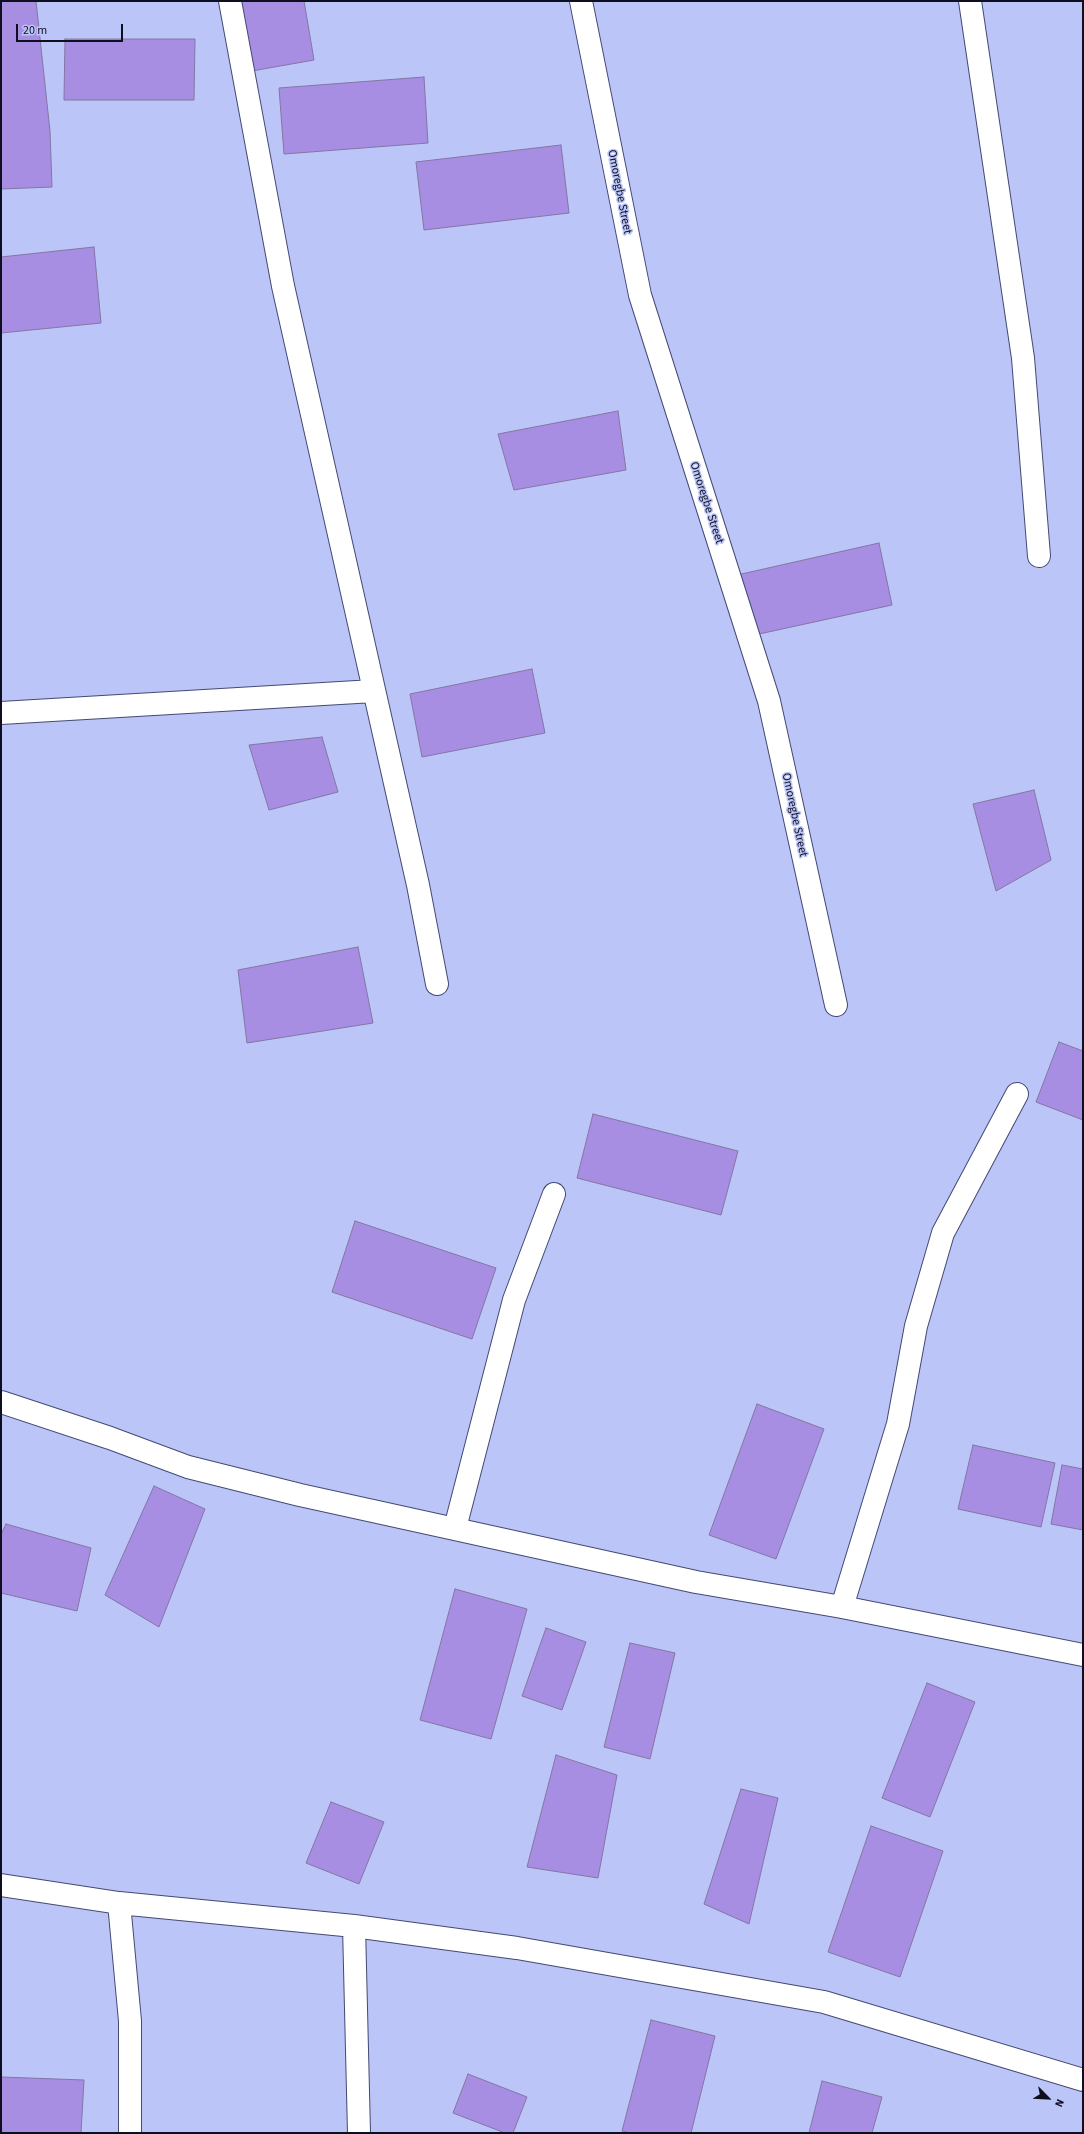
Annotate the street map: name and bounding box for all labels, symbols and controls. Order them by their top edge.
scale bar [18,16,125,42]
text: 20 m [23,22,47,39]
street label: Omoregbe Street [604,149,634,235]
street label: Omoregbe Street [686,460,726,546]
street label: Omoregbe Street [778,772,810,858]
north arrow [1028,2078,1068,2118]
text: N [1051,2097,1068,2109]

